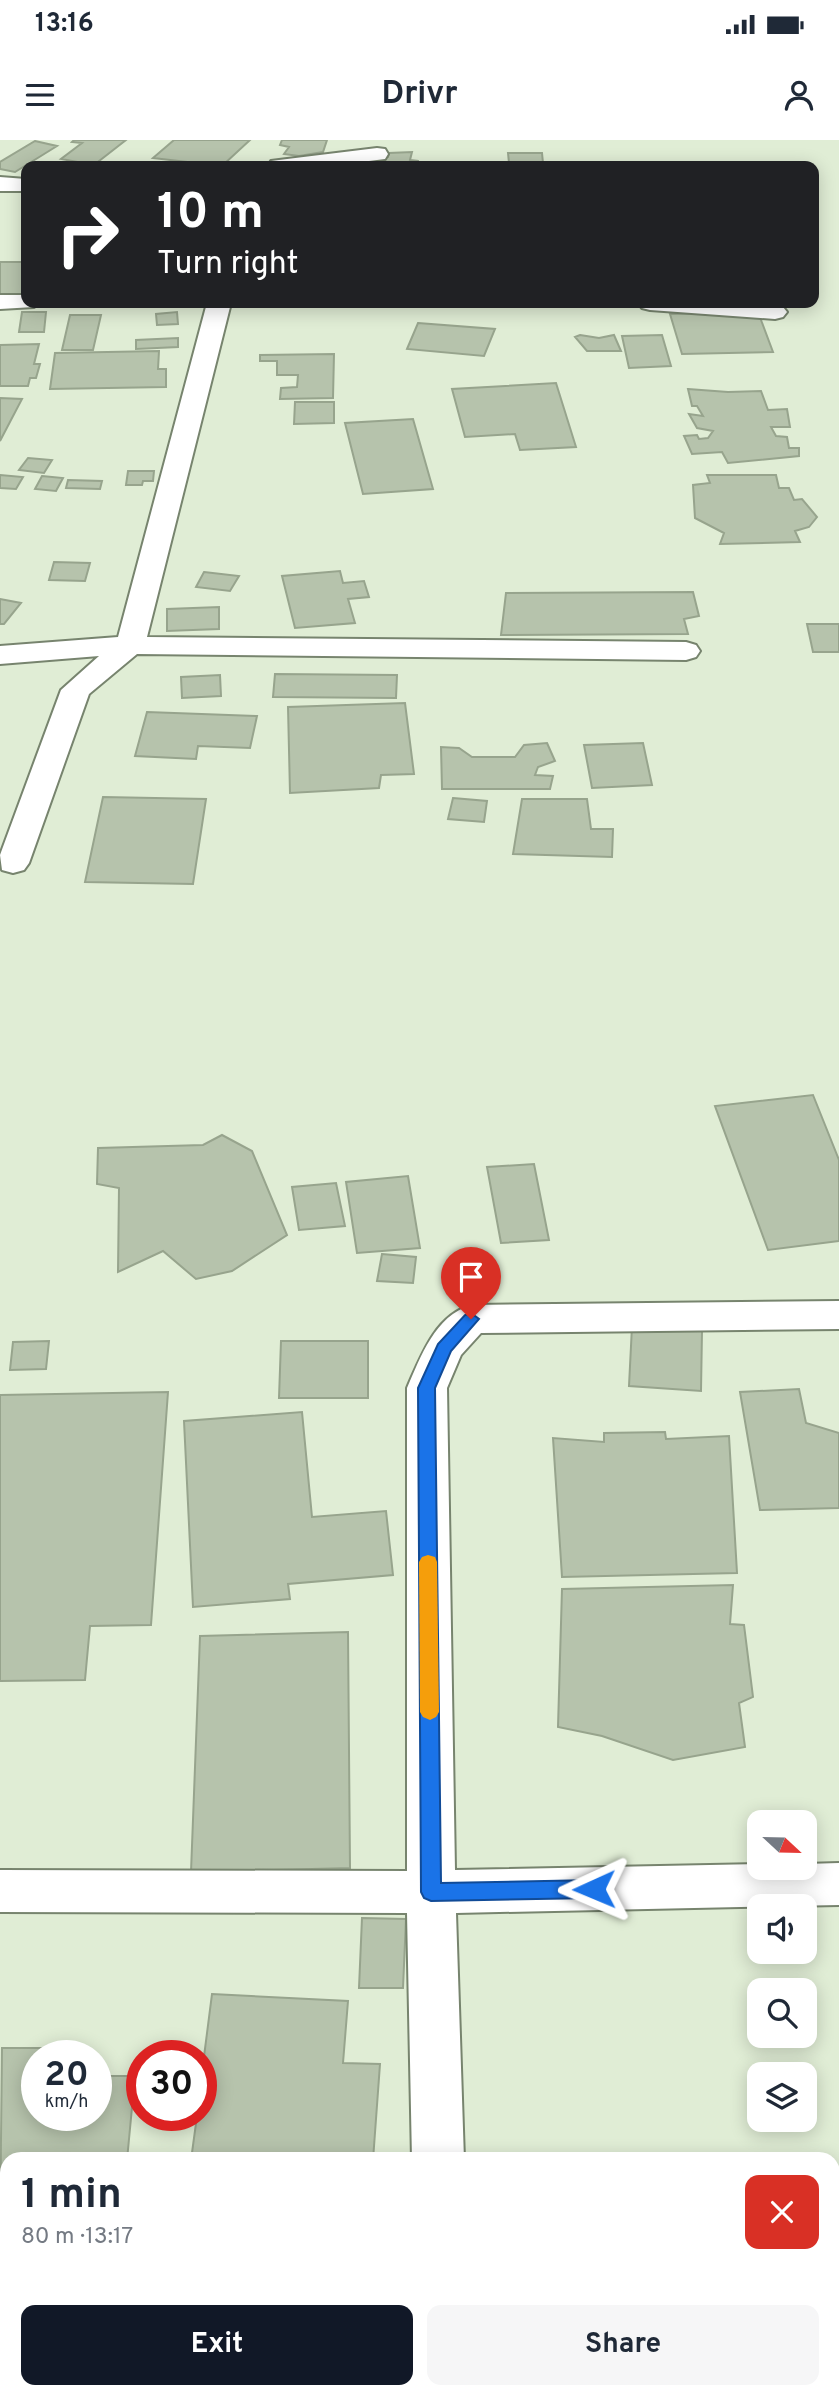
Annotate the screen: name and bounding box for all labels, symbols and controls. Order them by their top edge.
text: 13:16 [35,8,94,41]
text: Drivr [381,75,458,115]
icon: menu [21,76,59,114]
icon: person [780,76,818,114]
text: 10 m [157,184,264,246]
icon: right [42,189,133,280]
text: Turn right [157,245,299,285]
pin [441,1247,501,1319]
icon: arrive [452,1258,490,1296]
north arrow [747,1810,817,1880]
map controls [747,1810,817,2132]
position arrow [557,1852,631,1926]
button: sound [747,1894,817,1964]
button: search [747,1978,817,2048]
speed limit sign: 30 [126,2040,217,2131]
text: 20 [44,2054,89,2098]
button: layers [747,2062,817,2132]
text: km/h [45,2091,88,2114]
text: 1 min [21,2170,122,2223]
button: close [745,2175,819,2249]
text: 80 m · 13:17 [21,2223,133,2252]
button: Exit [21,2305,413,2385]
button: Share [427,2305,819,2385]

